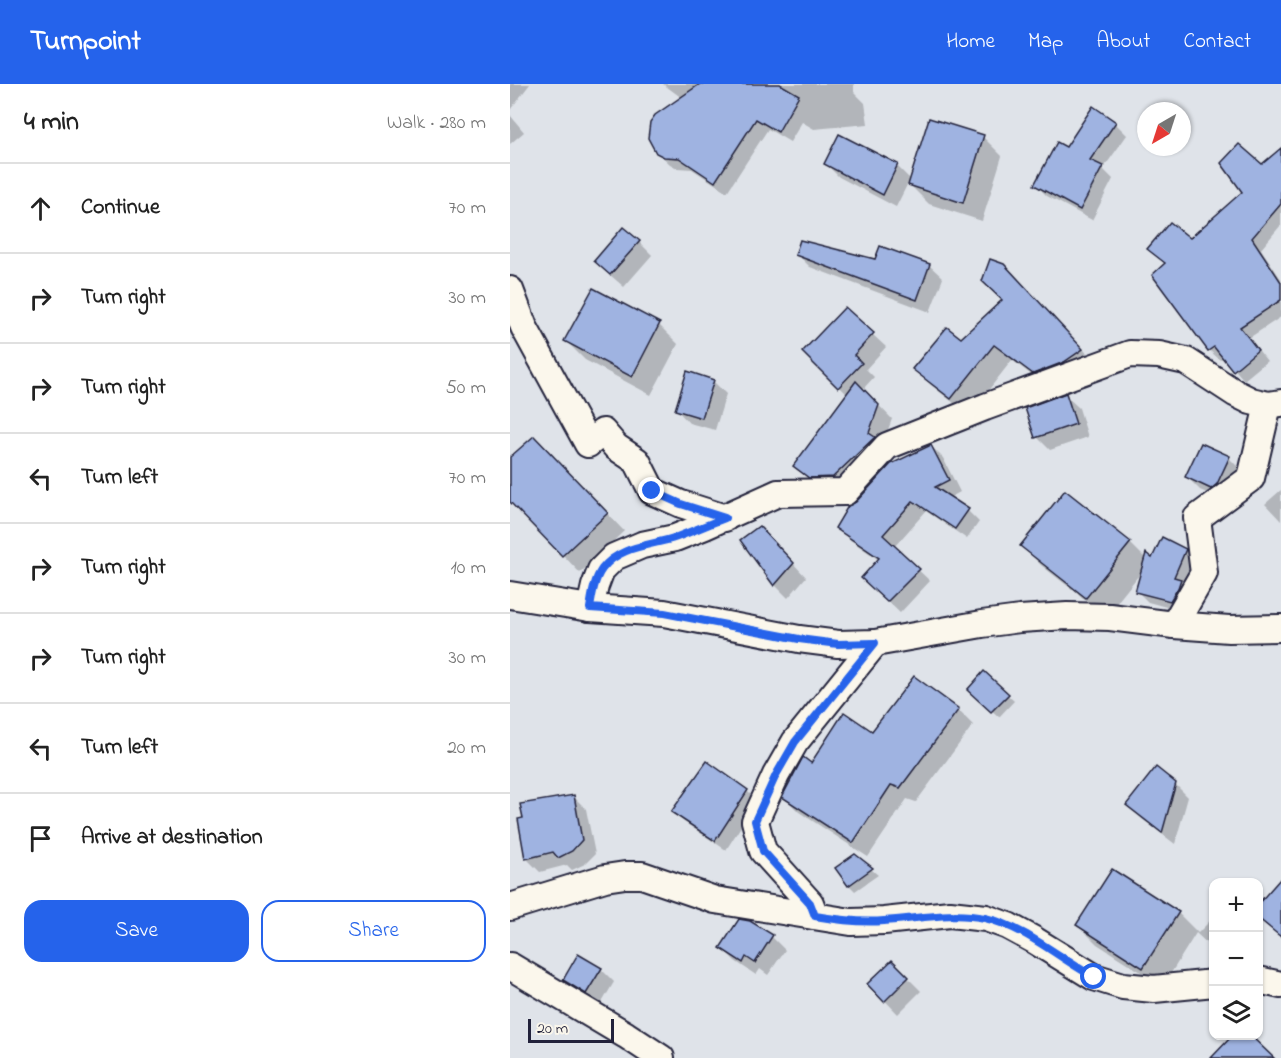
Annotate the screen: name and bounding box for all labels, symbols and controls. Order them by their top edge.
text: Turnpoint [30,22,141,63]
text: Home [946,27,995,57]
text: Map [1028,27,1063,57]
text: About [1096,27,1150,57]
text: Contact [1183,27,1251,57]
north arrow [1137,102,1191,156]
text: 4 min [24,104,79,142]
text: Walk · 280 m [387,109,486,138]
icon: ahead [24,192,57,225]
text: Continue [81,192,160,224]
text: 70 m [449,194,486,223]
icon: right [24,282,57,315]
text: Turn right [81,282,166,314]
text: 30 m [449,284,486,313]
icon: right [24,372,57,405]
text: Turn right [81,372,166,404]
text: 50 m [445,374,486,403]
icon: left [24,462,57,495]
text: Turn left [81,462,158,494]
text: 70 m [449,464,486,493]
route end [638,477,664,503]
icon: right [24,552,57,585]
text: Turn right [81,552,166,584]
text: 10 m [450,554,486,583]
icon: right [24,642,57,675]
text: Turn right [81,642,166,674]
text: 30 m [449,644,486,673]
icon: left [24,732,57,765]
text: Turn left [81,732,158,764]
text: 20 m [447,734,486,763]
icon: arrive [24,822,57,855]
text: Arrive at destination [81,822,263,854]
map controls [1209,878,1263,1040]
button: + [1209,878,1263,932]
button: Save [24,900,249,962]
button: Share [261,900,486,962]
button: − [1209,932,1263,986]
route start [1080,963,1106,989]
button: layers [1209,986,1263,1040]
scale bar [528,1016,614,1044]
text: 20 m [537,1017,568,1041]

